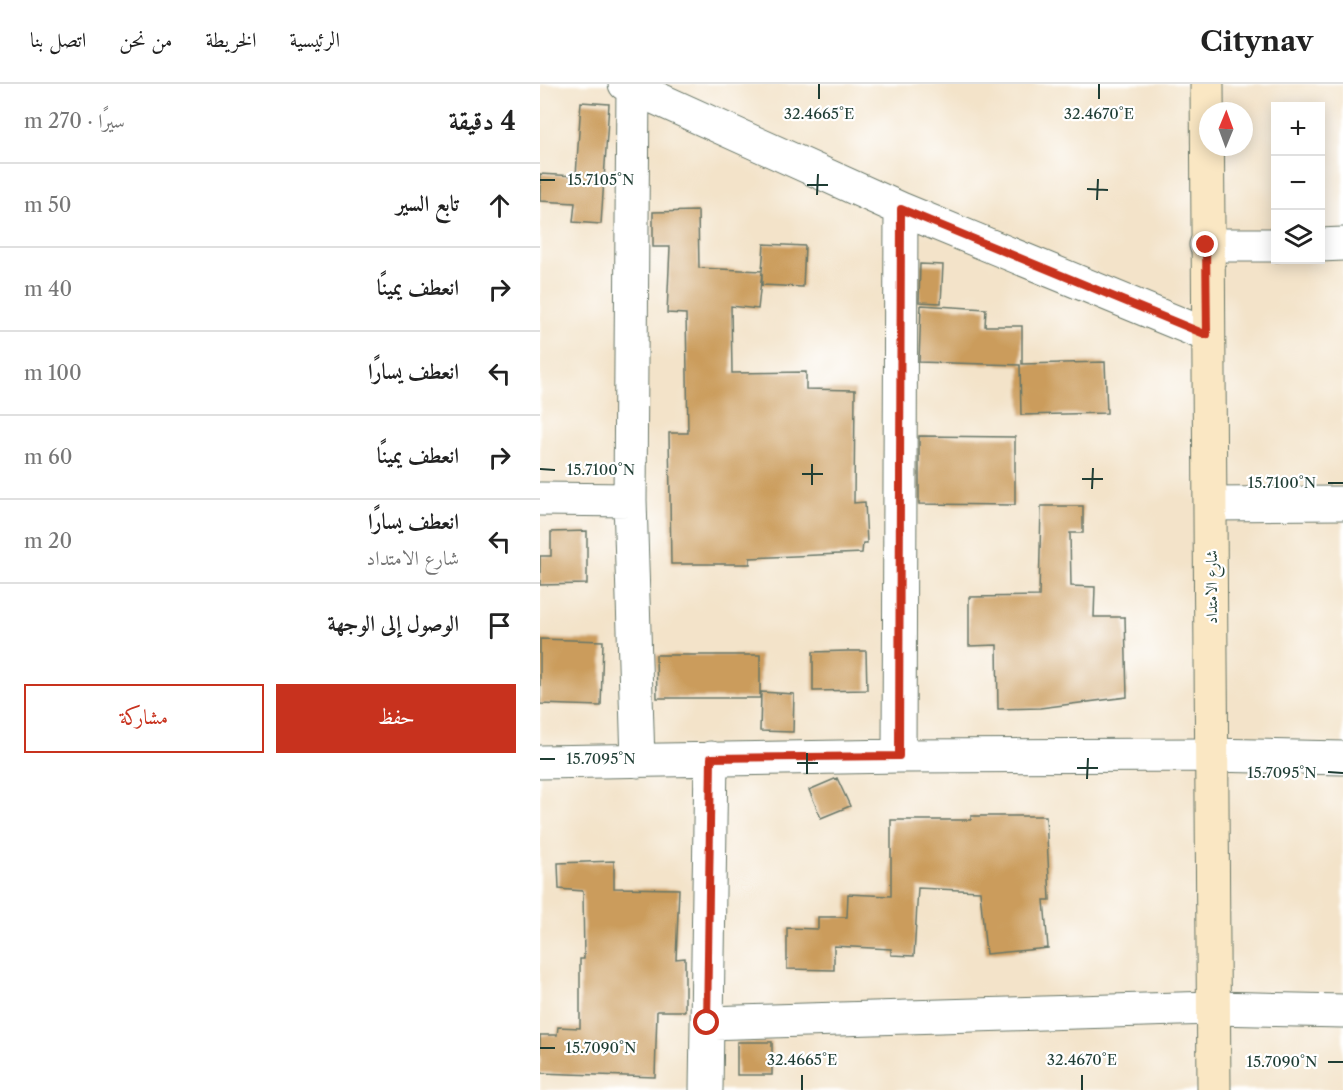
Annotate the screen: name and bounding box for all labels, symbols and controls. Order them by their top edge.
text: Citynav [1200,24,1313,58]
text: اتصل بنا [30,27,86,52]
text: من نحن [119,27,172,52]
text: الخريطة [205,27,257,52]
text: الرئيسية [290,27,340,52]
north arrow [1199,102,1253,156]
map controls [1271,102,1325,264]
button: + [1271,102,1325,156]
text: 32.4665°E [784,104,854,123]
text: 32.4670°E [1064,104,1134,123]
text: 4 دقيقة [449,105,516,137]
text: سيرًا · 270 m [24,109,125,133]
button: − [1271,156,1325,210]
text: 15.7105°N [568,170,634,189]
icon: ahead [483,189,516,222]
text: تابع السير [396,190,459,217]
text: 50 m [24,193,72,217]
button: layers [1271,210,1325,264]
route end [1192,231,1218,257]
icon: right [483,273,516,306]
text: انعطف يمينًا [377,274,459,301]
text: 40 m [24,277,72,301]
icon: left [483,357,516,390]
text: انعطف يسارًا [368,358,459,385]
text: 100 m [24,361,82,385]
icon: right [483,441,516,474]
text: انعطف يمينًا [377,442,459,469]
text: 60 m [24,445,72,469]
text: 15.7100°N [567,460,635,479]
text: 15.7100°N [1248,473,1316,492]
text: انعطف يسارًا [368,508,459,535]
icon: left [483,525,516,558]
text: 20 m [24,529,72,553]
text: شارع الامتداد [366,546,459,570]
street label: شارع الامتداد [1201,550,1225,624]
icon: arrive [483,609,516,642]
text: الوصول إلى الوجهة [327,610,459,637]
button: مشاركة [24,684,264,753]
button: حفظ [276,684,516,753]
text: 15.7095°N [566,749,636,768]
text: 15.7095°N [1247,763,1317,782]
route start [693,1009,719,1035]
text: 15.7090°N [566,1038,636,1057]
text: 32.4665°E [767,1050,837,1069]
text: 32.4670°E [1047,1050,1117,1069]
text: 15.7090°N [1247,1052,1317,1071]

